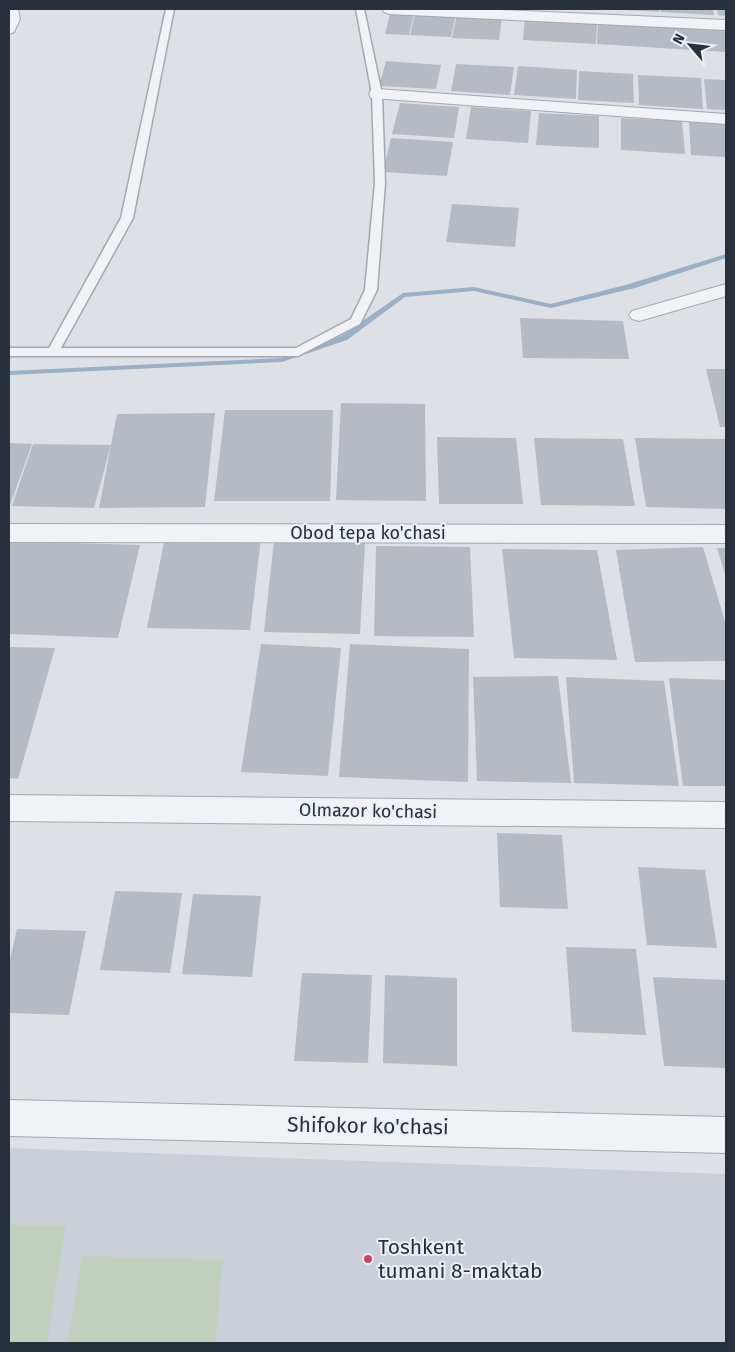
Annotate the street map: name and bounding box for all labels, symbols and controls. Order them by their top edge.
north arrow [665,20,715,70]
text: N [669,31,689,47]
street label: Obod tepa ko'chasi [290,522,446,544]
street label: Olmazor ko'chasi [299,799,437,823]
street label: Shifokor ko'chasi [287,1112,449,1140]
place label: Toshkent tumani 8-maktab [378,1234,543,1284]
marker: Toshkent tumani 8-maktab [362,1253,374,1265]

